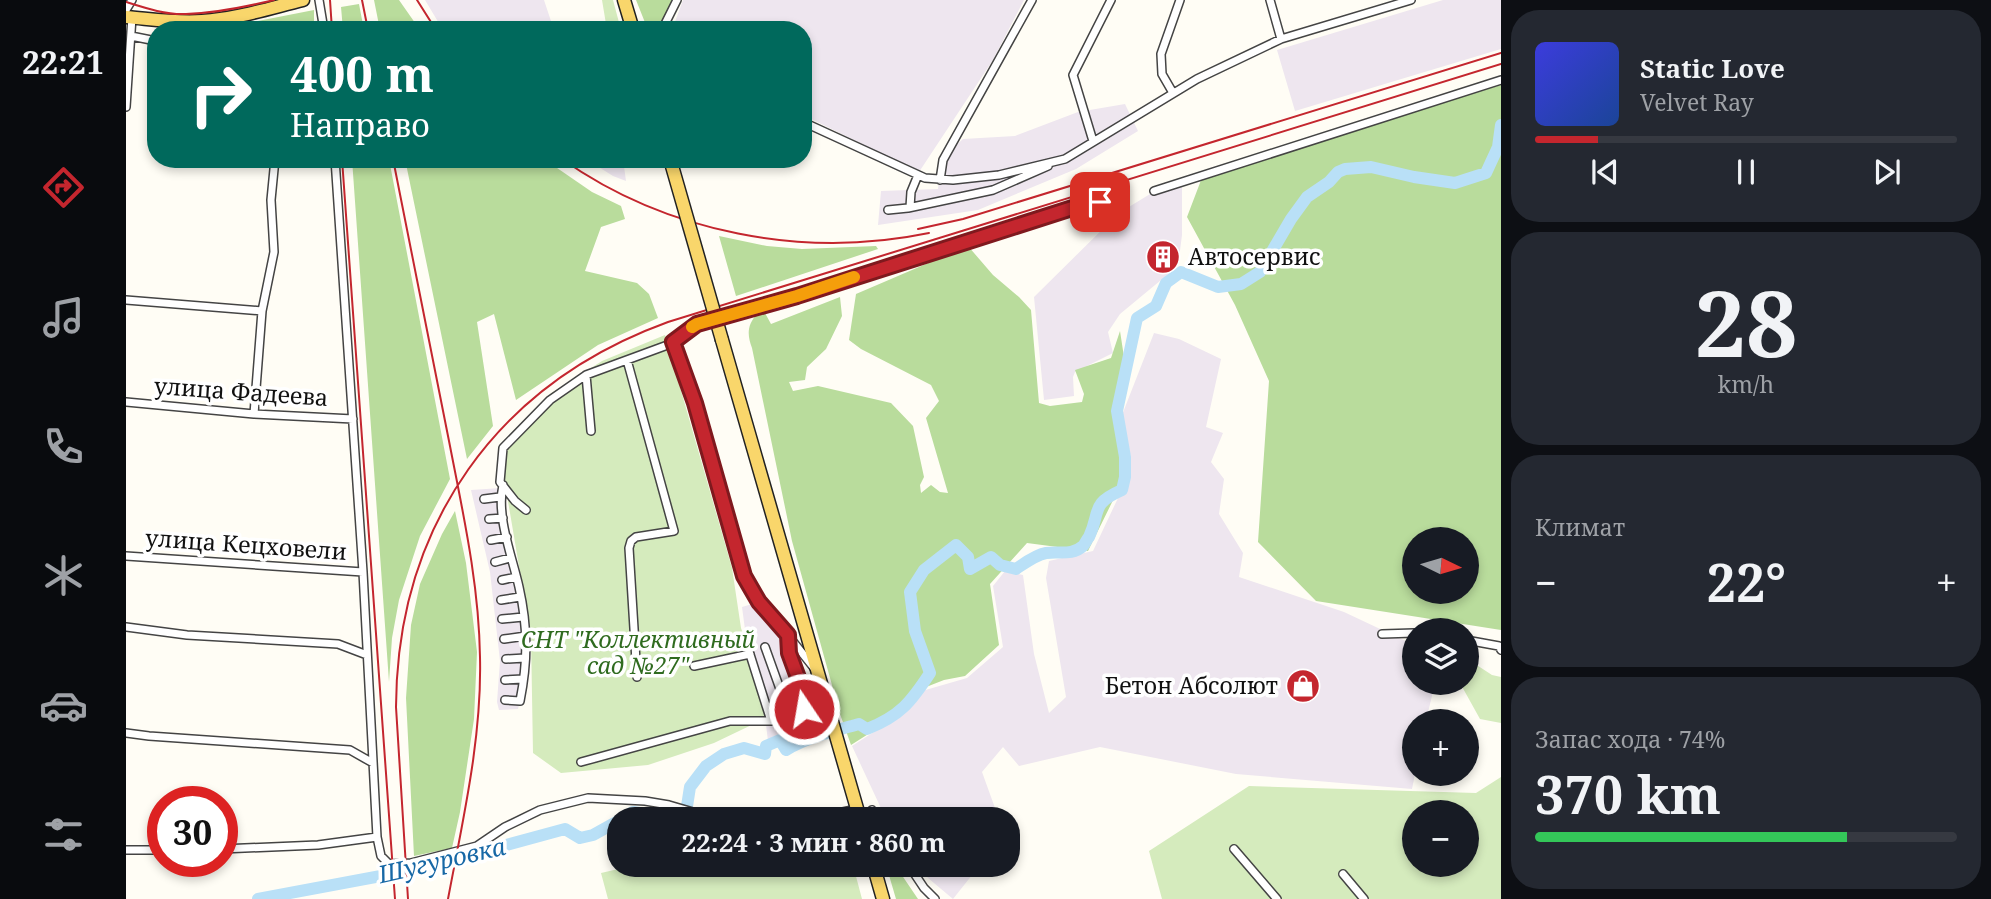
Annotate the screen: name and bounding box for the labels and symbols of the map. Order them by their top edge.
pin [1070,172,1130,232]
building icon: Автосервис [1144,238,1182,276]
place label: Автосервис [1188,240,1320,272]
street label: улица Фадеева [153,369,329,413]
street label: улица Кецховели [144,521,348,567]
north arrow [1402,527,1479,604]
park label: СНТ "Коллективный сад №27" [521,623,756,681]
shop icon: Бетон Абсолют [1284,667,1322,705]
place label: Бетон Абсолют [1105,669,1278,701]
position arrow [767,672,841,746]
speed limit sign: 30 [147,786,238,877]
water label: Шугуровка [374,829,509,890]

